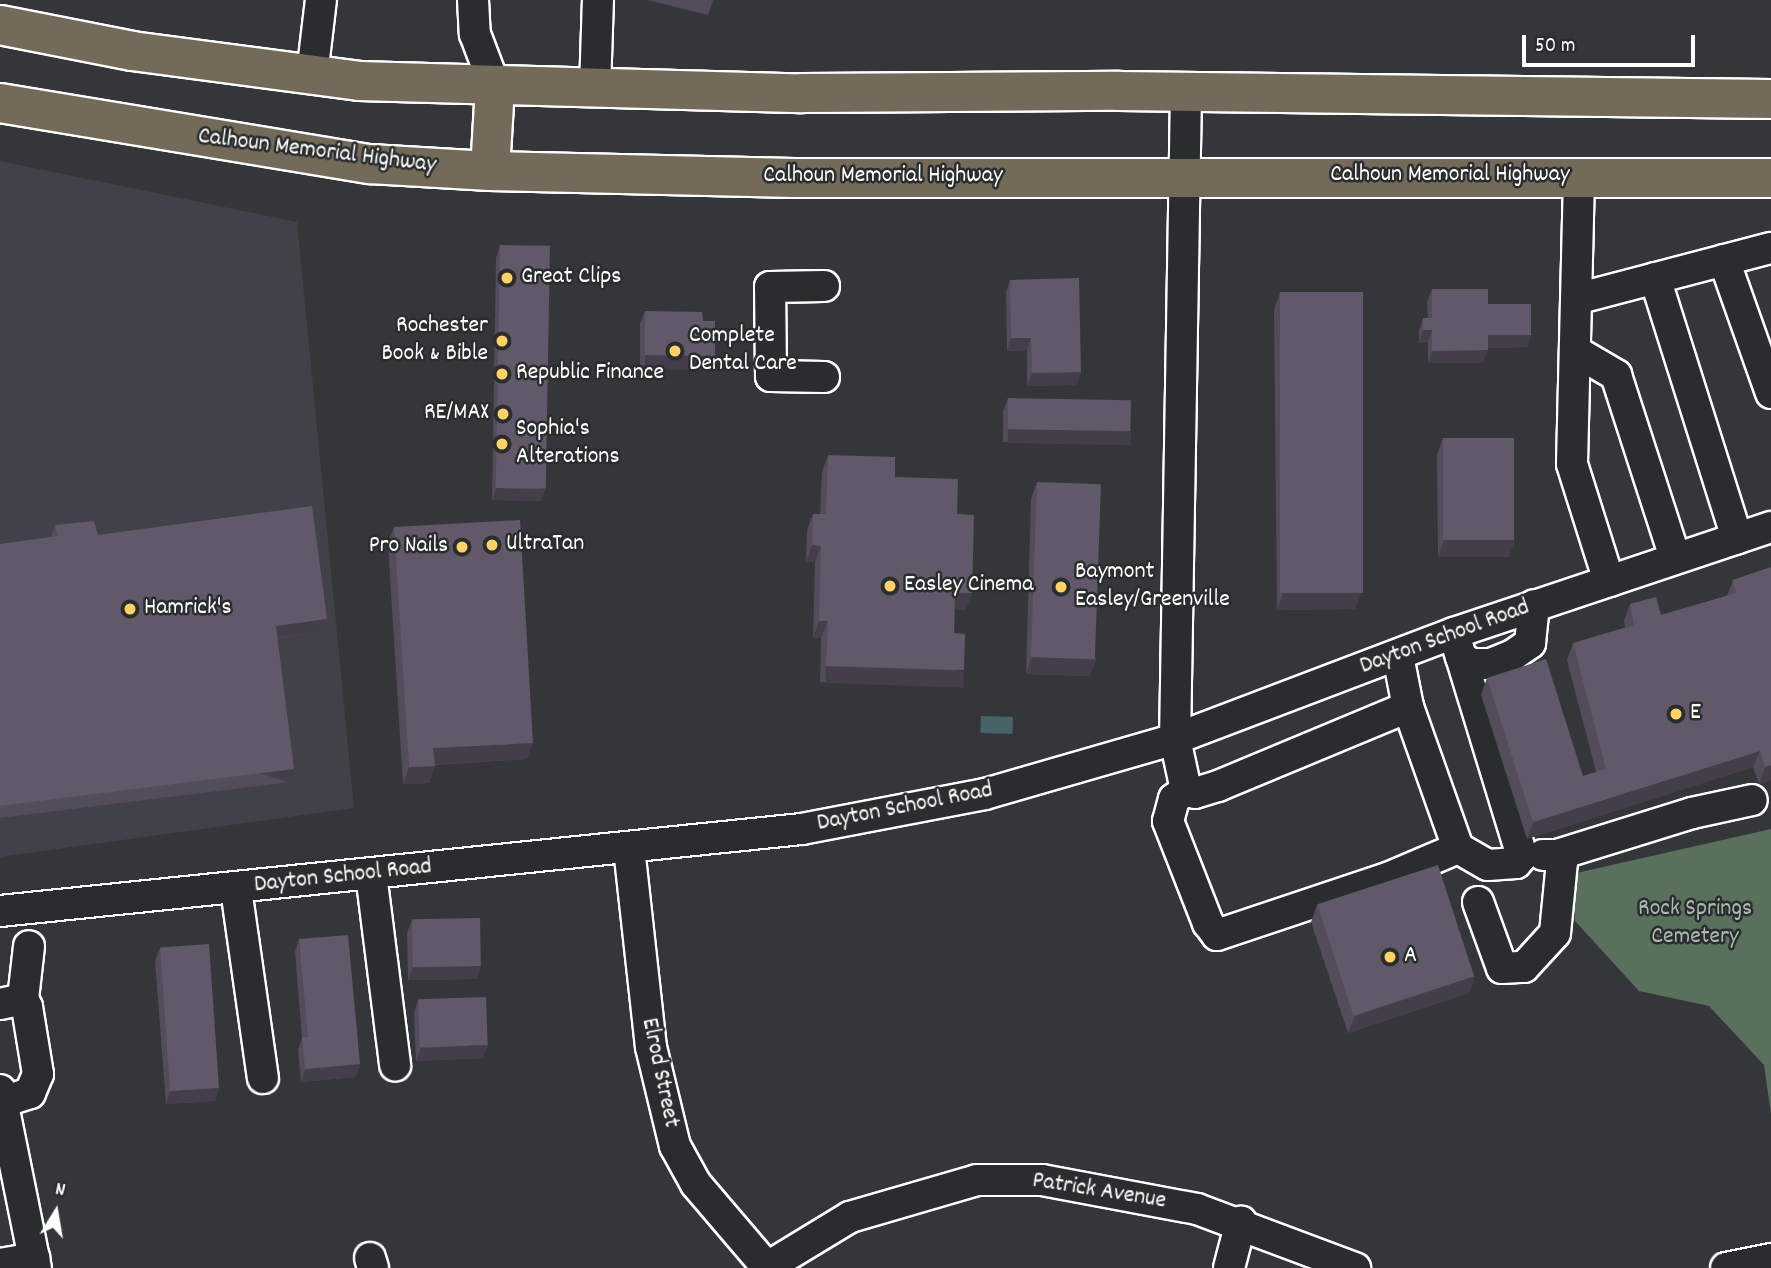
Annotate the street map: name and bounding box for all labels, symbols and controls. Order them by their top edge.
scale bar [1526,21,1699,65]
text: 50 m [1535,32,1575,62]
street label: Calhoun Memorial Highway [196,123,438,181]
street label: Calhoun Memorial Highway [1330,162,1570,190]
street label: Calhoun Memorial Highway [763,163,1003,191]
place label: Great Clips [521,264,621,292]
marker: Great Clips [499,270,515,286]
place label: Rochester Book & Bible [381,313,488,369]
place label: Complete Dental Care [689,323,797,379]
marker: Rochester Book & Bible [494,333,510,349]
marker: Complete Dental Care [667,343,683,359]
place label: Republic Finance [516,360,664,388]
marker: Republic Finance [494,366,510,382]
place label: RE/MAX [424,400,489,428]
marker: RE/MAX [495,406,511,422]
place label: Sophia's Alterations [516,416,620,472]
marker: Sophia's Alterations [494,436,510,452]
place label: UltraTan [506,531,584,559]
place label: Pro Nails [369,533,448,561]
marker: UltraTan [484,537,500,553]
marker: Pro Nails [454,539,470,555]
place label: Baymont Easley/Greenville [1075,559,1230,615]
place label: Easley Cinema [904,572,1033,600]
marker: Easley Cinema [882,578,898,594]
marker: Baymont Easley/Greenville [1053,579,1069,595]
street label: Dayton School Road [1356,594,1534,682]
place label: Hamrick's [144,595,232,623]
marker: Hamrick's [122,601,138,617]
place label: E [1690,700,1701,728]
marker: E [1668,706,1684,722]
street label: Dayton School Road [815,777,995,839]
street label: Dayton School Road [253,853,433,901]
park label: Rock Springs Cemetery [1638,896,1752,952]
place label: A [1404,943,1417,971]
marker: A [1382,949,1398,965]
street label: Elrod Street [633,1016,685,1130]
street label: Patrick Avenue [1030,1167,1168,1217]
north arrow [21,1177,91,1247]
text: N [53,1177,67,1205]

